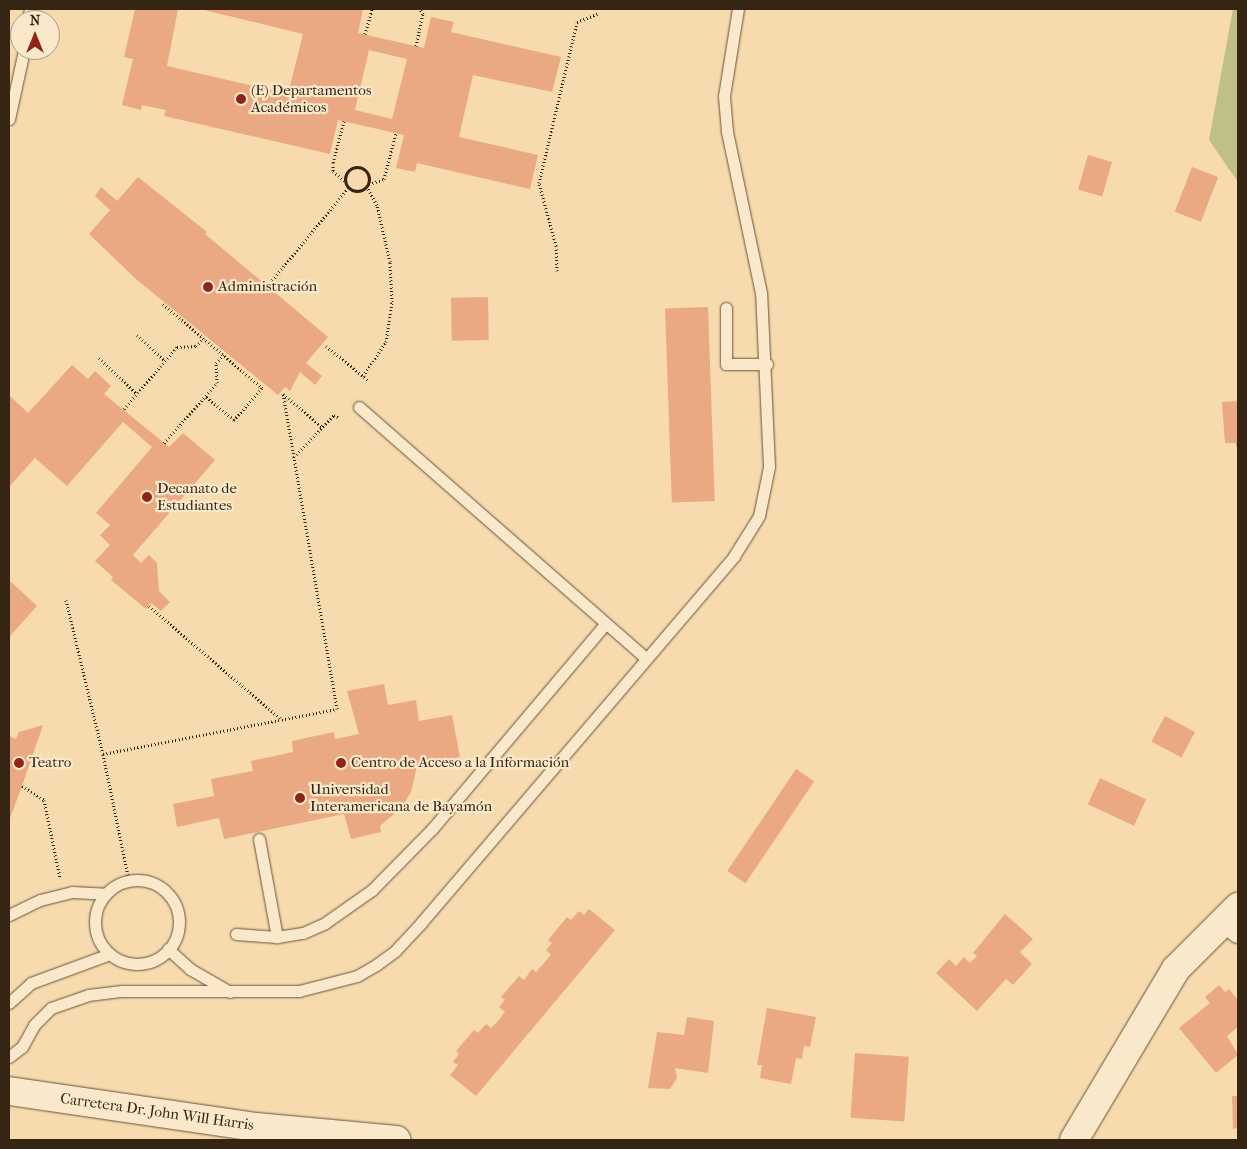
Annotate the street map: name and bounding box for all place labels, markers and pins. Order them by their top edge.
place label: (E) Departamentos Académicos [251,81,371,116]
marker: (E) Departamentos Académicos [235,93,247,105]
place label: Administración [218,278,317,296]
marker: Administración [202,281,214,293]
place label: Decanato de Estudiantes [157,479,237,514]
marker: Decanato de Estudiantes [141,491,153,503]
place label: Teatro [29,754,71,772]
place label: Centro de Acceso a la Información [351,754,569,772]
marker: Teatro [13,757,25,769]
marker: Centro de Acceso a la Información [335,757,347,769]
place label: Universidad Interamericana de Bayamón [310,780,492,815]
marker: Universidad Interamericana de Bayamón [294,792,306,804]

